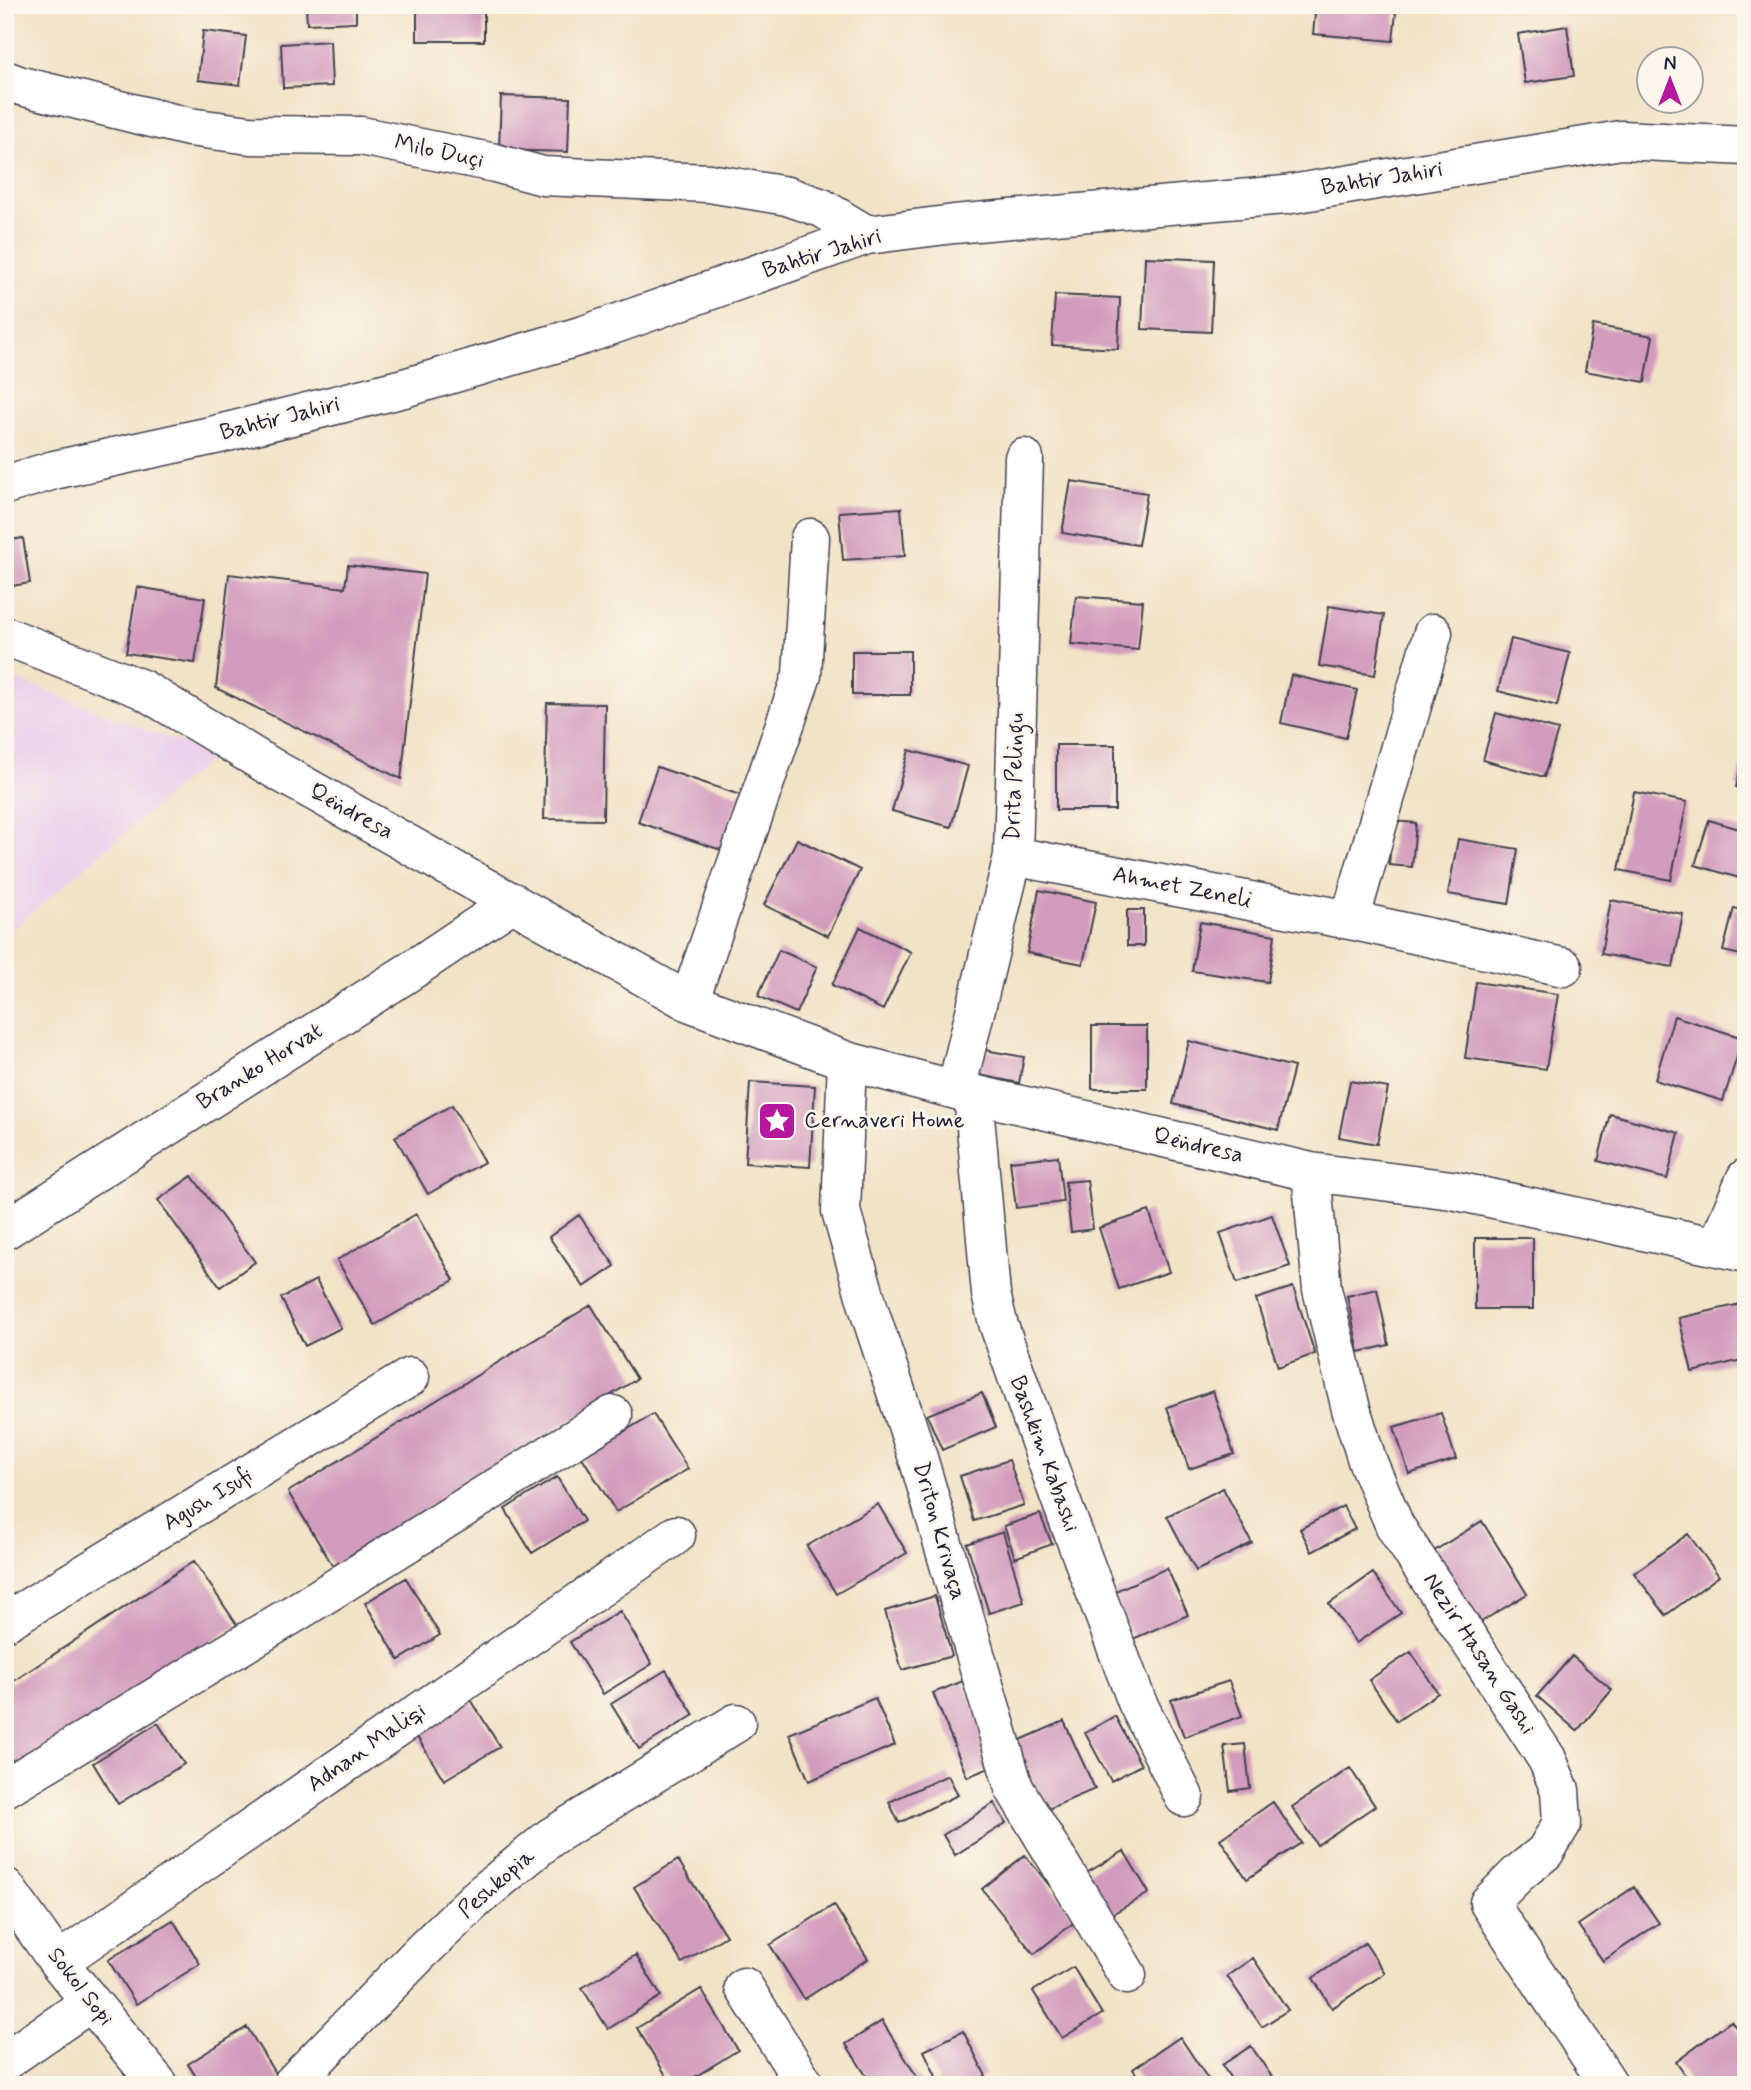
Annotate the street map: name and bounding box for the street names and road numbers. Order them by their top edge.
street label: Milo Duçi [392,128,486,176]
street label: Bahtir Jahiri [1319,155,1445,203]
street label: Bahtir Jahiri [759,222,885,286]
street label: Bahtir Jahiri [217,390,343,448]
street label: Drita Pelingu [998,712,1034,842]
street label: Qëndresa [304,777,398,847]
street label: Ahmet Zeneli [1110,860,1254,916]
street label: Branko Horvat [191,1016,329,1118]
street label: Qëndresa [1150,1121,1246,1171]
street label: Bashkim Kabashi [1002,1372,1086,1536]
street label: Driton Krivaça [905,1458,973,1604]
street label: Agush Isufi [158,1462,258,1538]
street label: Nezir Hasan Gashi [1415,1567,1543,1741]
street label: Adnan Maliqi [302,1696,432,1800]
street label: Peshkopia [452,1842,542,1926]
street label: Sokol Sopi [40,1942,120,2032]

